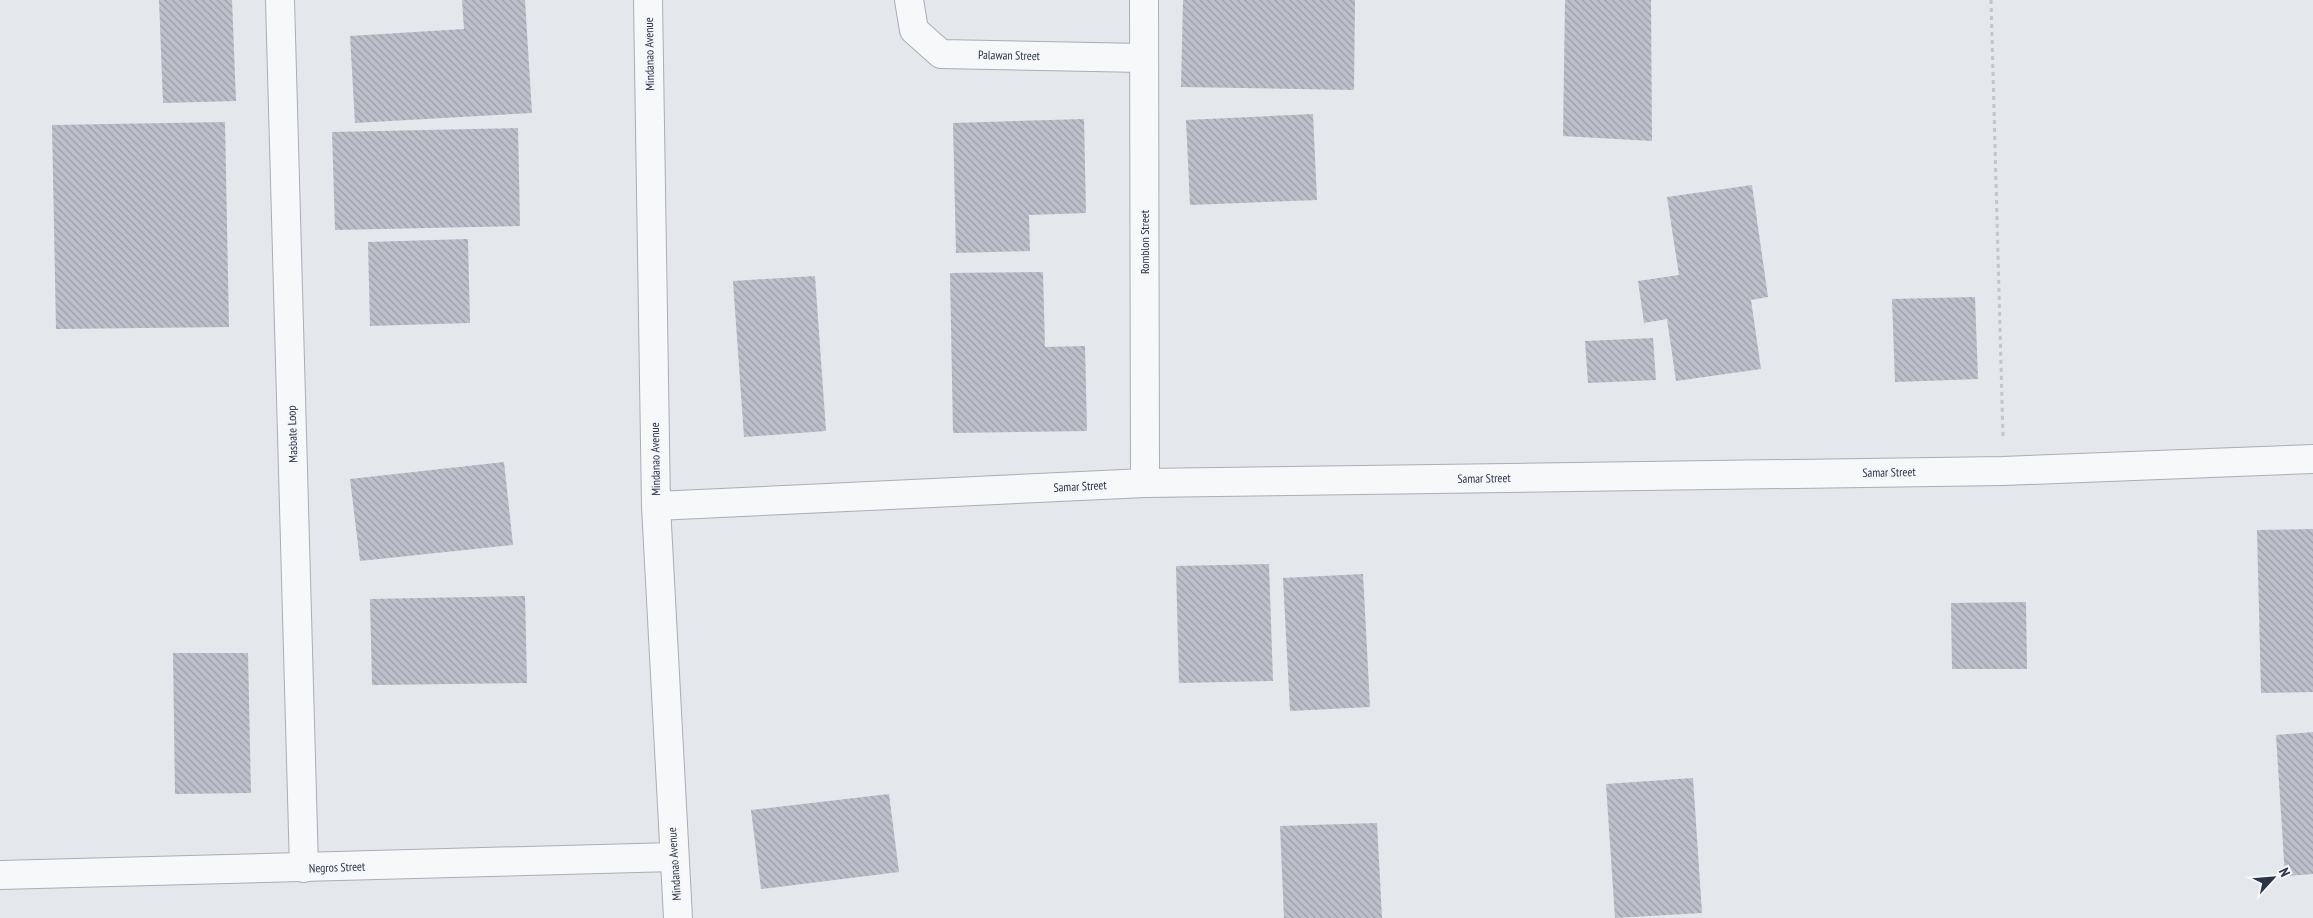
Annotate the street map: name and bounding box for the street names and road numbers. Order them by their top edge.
street label: Mindanao Avenue [641,17,657,91]
street label: Palawan Street [978,47,1041,63]
street label: Romblon Street [1137,209,1152,274]
street label: Masbate Loop [284,405,300,463]
street label: Mindanao Avenue [647,422,663,496]
street label: Samar Street [1862,464,1916,480]
street label: Samar Street [1457,470,1511,486]
street label: Samar Street [1053,477,1108,495]
street label: Mindanao Avenue [664,827,684,901]
street label: Negros Street [309,858,366,875]

